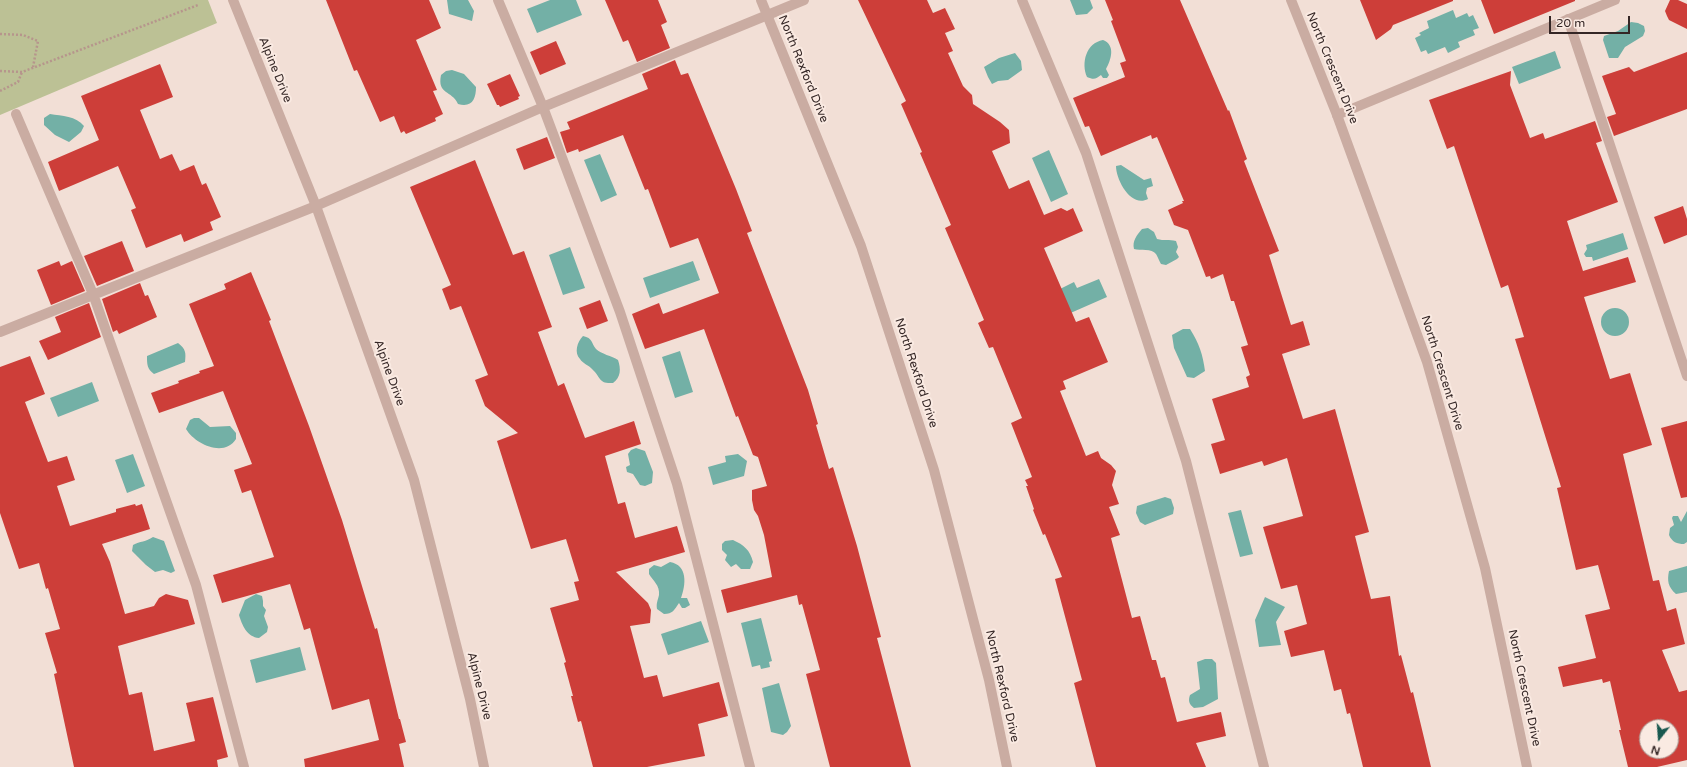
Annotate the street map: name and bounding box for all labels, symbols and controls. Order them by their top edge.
scale bar [1551,8,1632,34]
street label: North Crescent Drive [1303,10,1361,126]
street label: North Rexford Drive [775,13,831,125]
text: 20 m [1556,16,1585,30]
street label: Alpine Drive [255,35,295,105]
street label: North Crescent Drive [1418,314,1466,432]
street label: North Rexford Drive [891,316,941,430]
street label: Alpine Drive [370,338,408,408]
street label: North Crescent Drive [1505,628,1543,748]
street label: North Rexford Drive [982,629,1022,743]
street label: Alpine Drive [464,651,494,721]
north arrow [1639,719,1679,759]
text: N [1650,742,1662,758]

